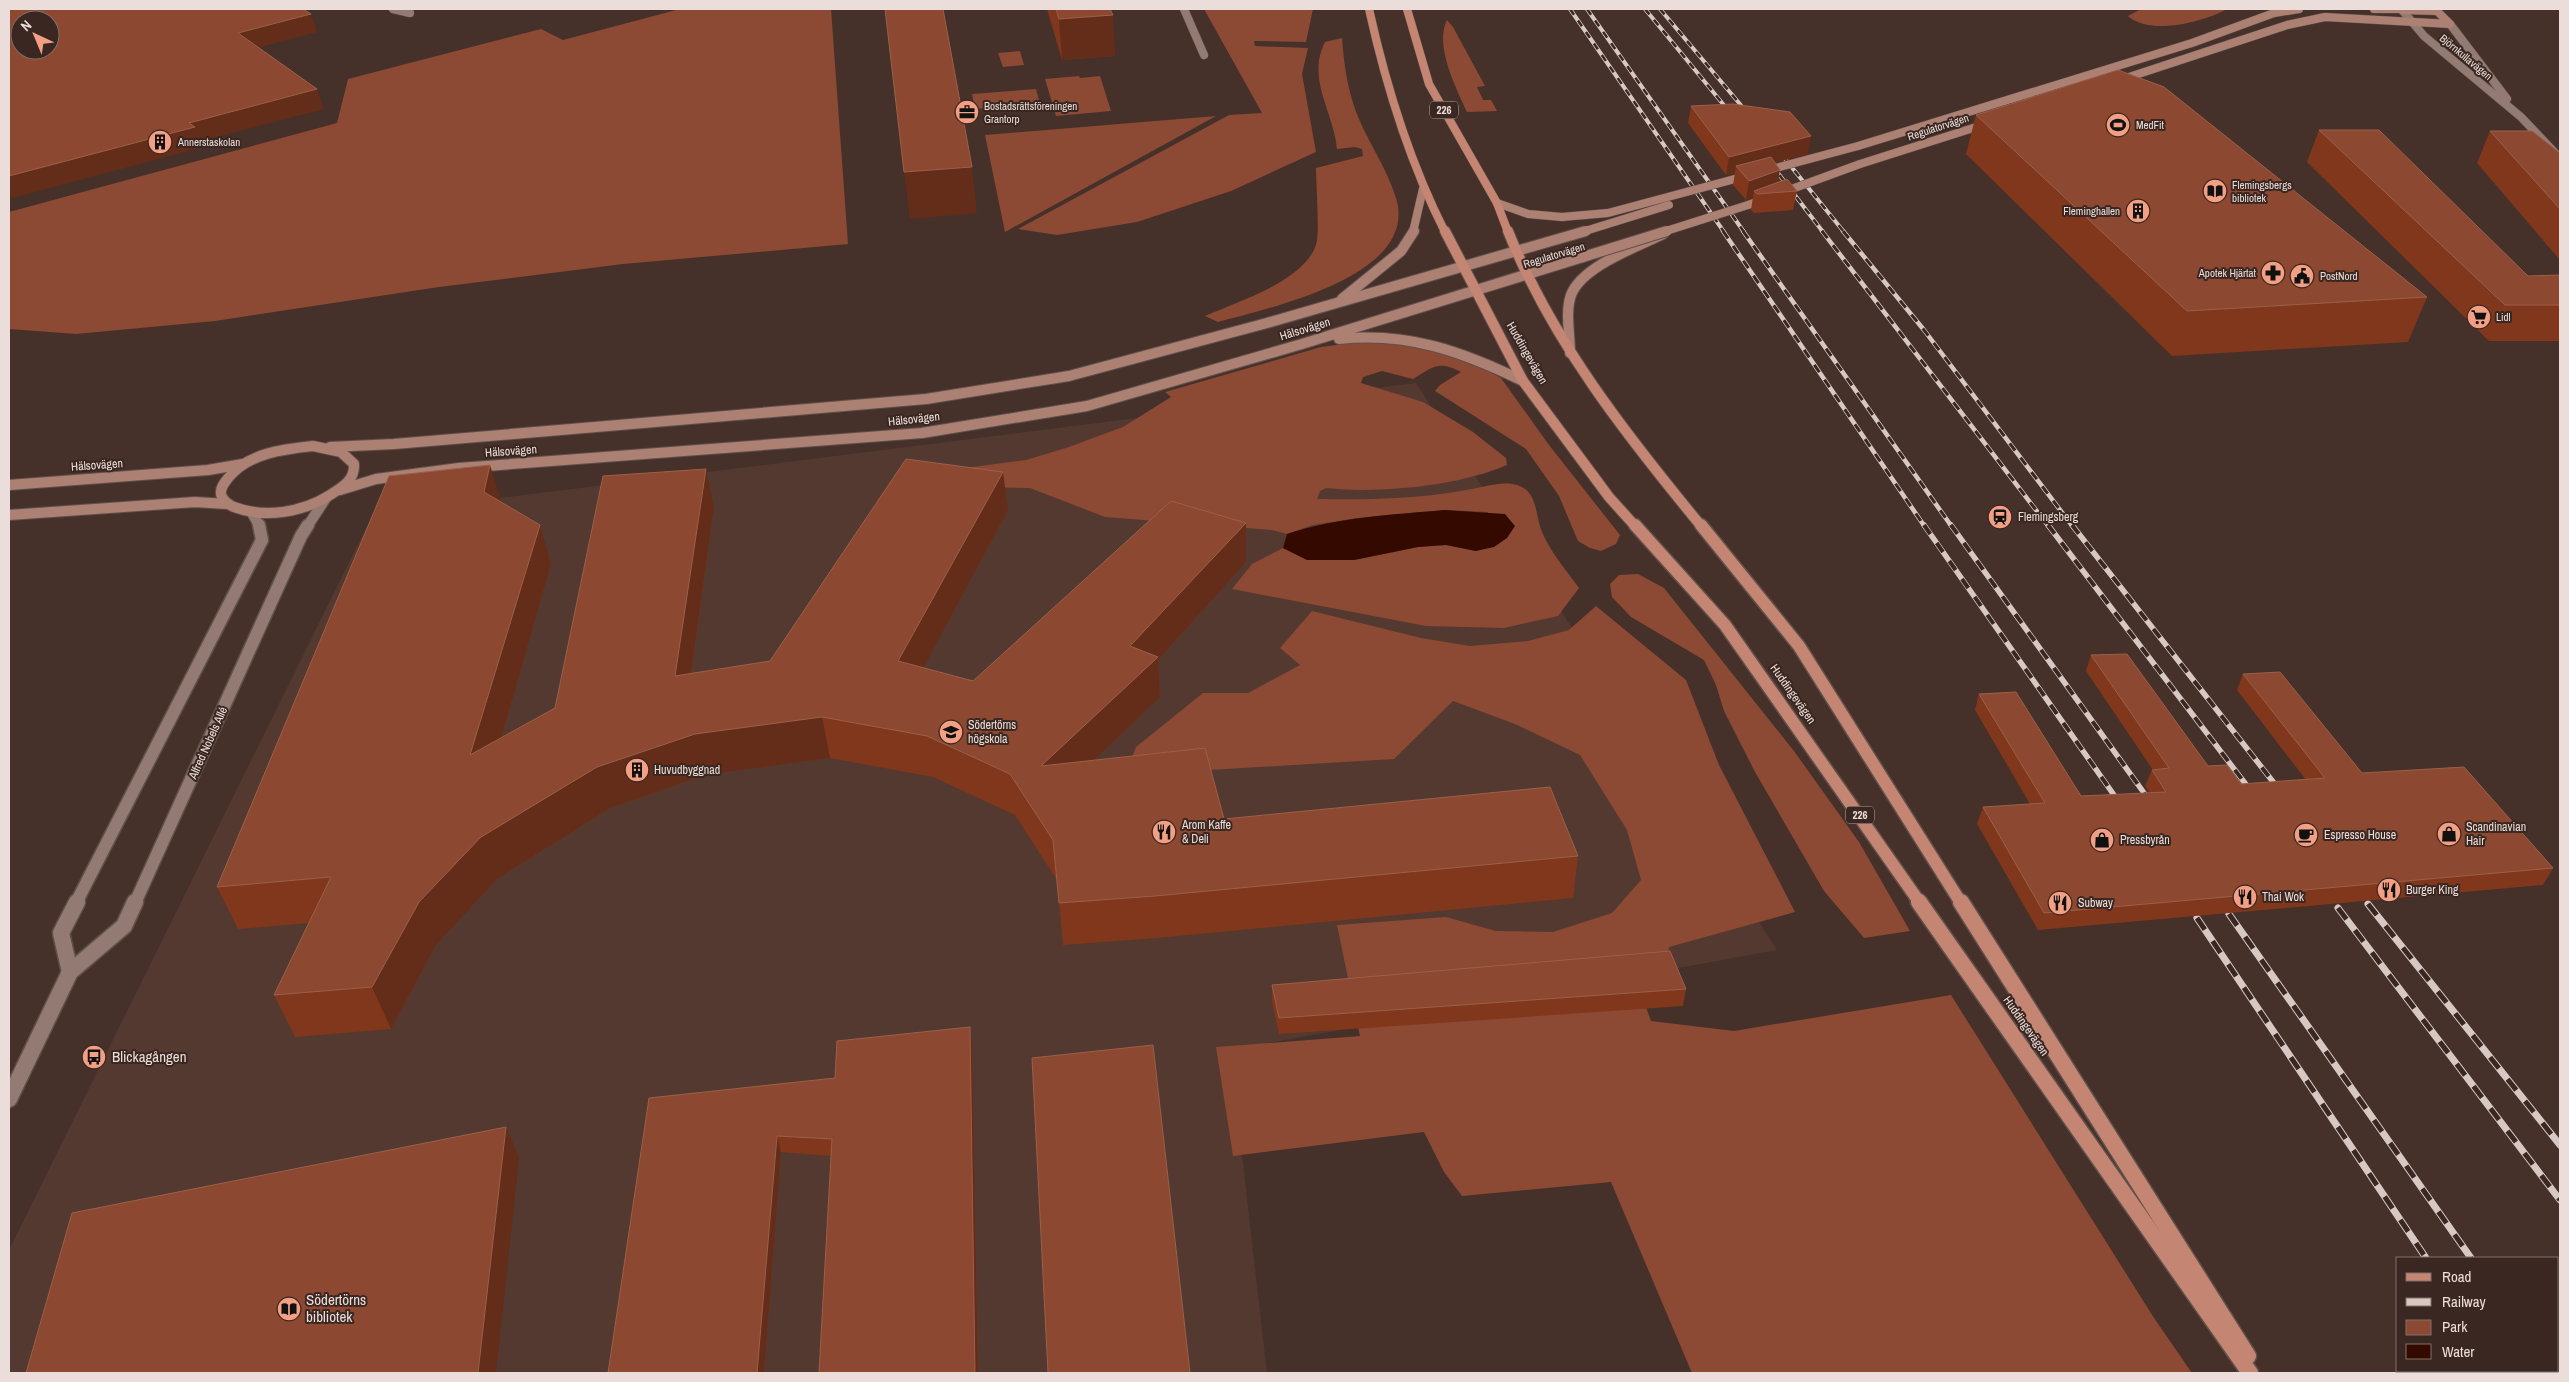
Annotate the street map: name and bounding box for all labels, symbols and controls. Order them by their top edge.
north arrow [10,10,60,60]
text: N [17,16,35,35]
street label: Björnkullavägen [2437,31,2495,83]
office icon: Bostadsrättsföreningen Grantorp [954,99,980,125]
place label: Bostadsrättsföreningen Grantorp [984,99,1077,126]
road number: 226 [1430,102,1458,118]
street label: Regulatorvägen [1906,111,1970,143]
sports icon: MedFit [2105,112,2131,138]
place label: MedFit [2136,118,2165,132]
building icon: Annerstaskolan [147,129,173,155]
place label: Annerstaskolan [177,135,240,149]
library icon: Flemingsbergs bibliotek [2202,178,2228,204]
place label: Flemingsbergs bibliotek [2232,178,2292,205]
building icon: Fleminghallen [2125,198,2151,224]
place label: Fleminghallen [2063,204,2120,218]
street label: Regulatorvägen [1522,239,1586,271]
pharmacy icon: Apotek Hjärtat [2260,260,2286,286]
public building icon: PostNord [2289,263,2315,289]
place label: Apotek Hjärtat [2198,266,2256,280]
place label: PostNord [2320,269,2358,283]
supermarket icon: Lidl [2466,304,2492,330]
place label: Lidl [2496,310,2511,324]
street label: Hälsovägen [1278,314,1332,344]
street label: Huddingevägen [1503,319,1551,387]
street label: Hälsovägen [887,408,941,430]
street label: Hälsovägen [485,441,537,461]
street label: Hälsovägen [71,455,123,475]
station icon: Flemingsberg [1987,504,2013,530]
place label: Flemingsberg [2018,509,2079,525]
street label: Huddingevägen [1767,661,1819,727]
street label: Alfred Nobels Allé [184,704,231,783]
place label: Södertörns högskola [968,717,1016,747]
school or university icon: Södertörns högskola [938,719,964,745]
building icon: Huvudbyggnad [624,757,650,783]
place label: Huvudbyggnad [654,762,720,778]
road number: 226 [1846,806,1874,824]
place label: Arom Kaffe & Deli [1181,817,1231,847]
restaurant icon: Arom Kaffe & Deli [1151,819,1177,845]
place label: Scandinavian Hair [2466,819,2526,849]
shop icon: Scandinavian Hair [2436,821,2462,847]
cafe icon: Espresso House [2293,822,2319,848]
shop icon: Pressbyrån [2089,827,2115,853]
place label: Espresso House [2324,827,2396,843]
place label: Pressbyrån [2120,832,2170,848]
restaurant icon: Burger King [2376,877,2402,903]
place label: Burger King [2406,882,2459,898]
restaurant icon: Thai Wok [2232,884,2258,910]
place label: Thai Wok [2262,889,2304,905]
restaurant icon: Subway [2047,890,2073,916]
place label: Subway [2078,895,2113,911]
street label: Huddingevägen [2000,993,2052,1059]
bus stop icon: Blickagången [81,1044,107,1070]
place label: Blickagången [112,1046,187,1067]
legend [2396,1257,2559,1372]
text: Road [2442,1266,2471,1287]
place label: Södertörns bibliotek [306,1289,366,1327]
text: Railway [2442,1291,2487,1312]
library icon: Södertörns bibliotek [276,1296,302,1322]
text: Park [2442,1316,2468,1337]
text: Water [2442,1341,2474,1362]

